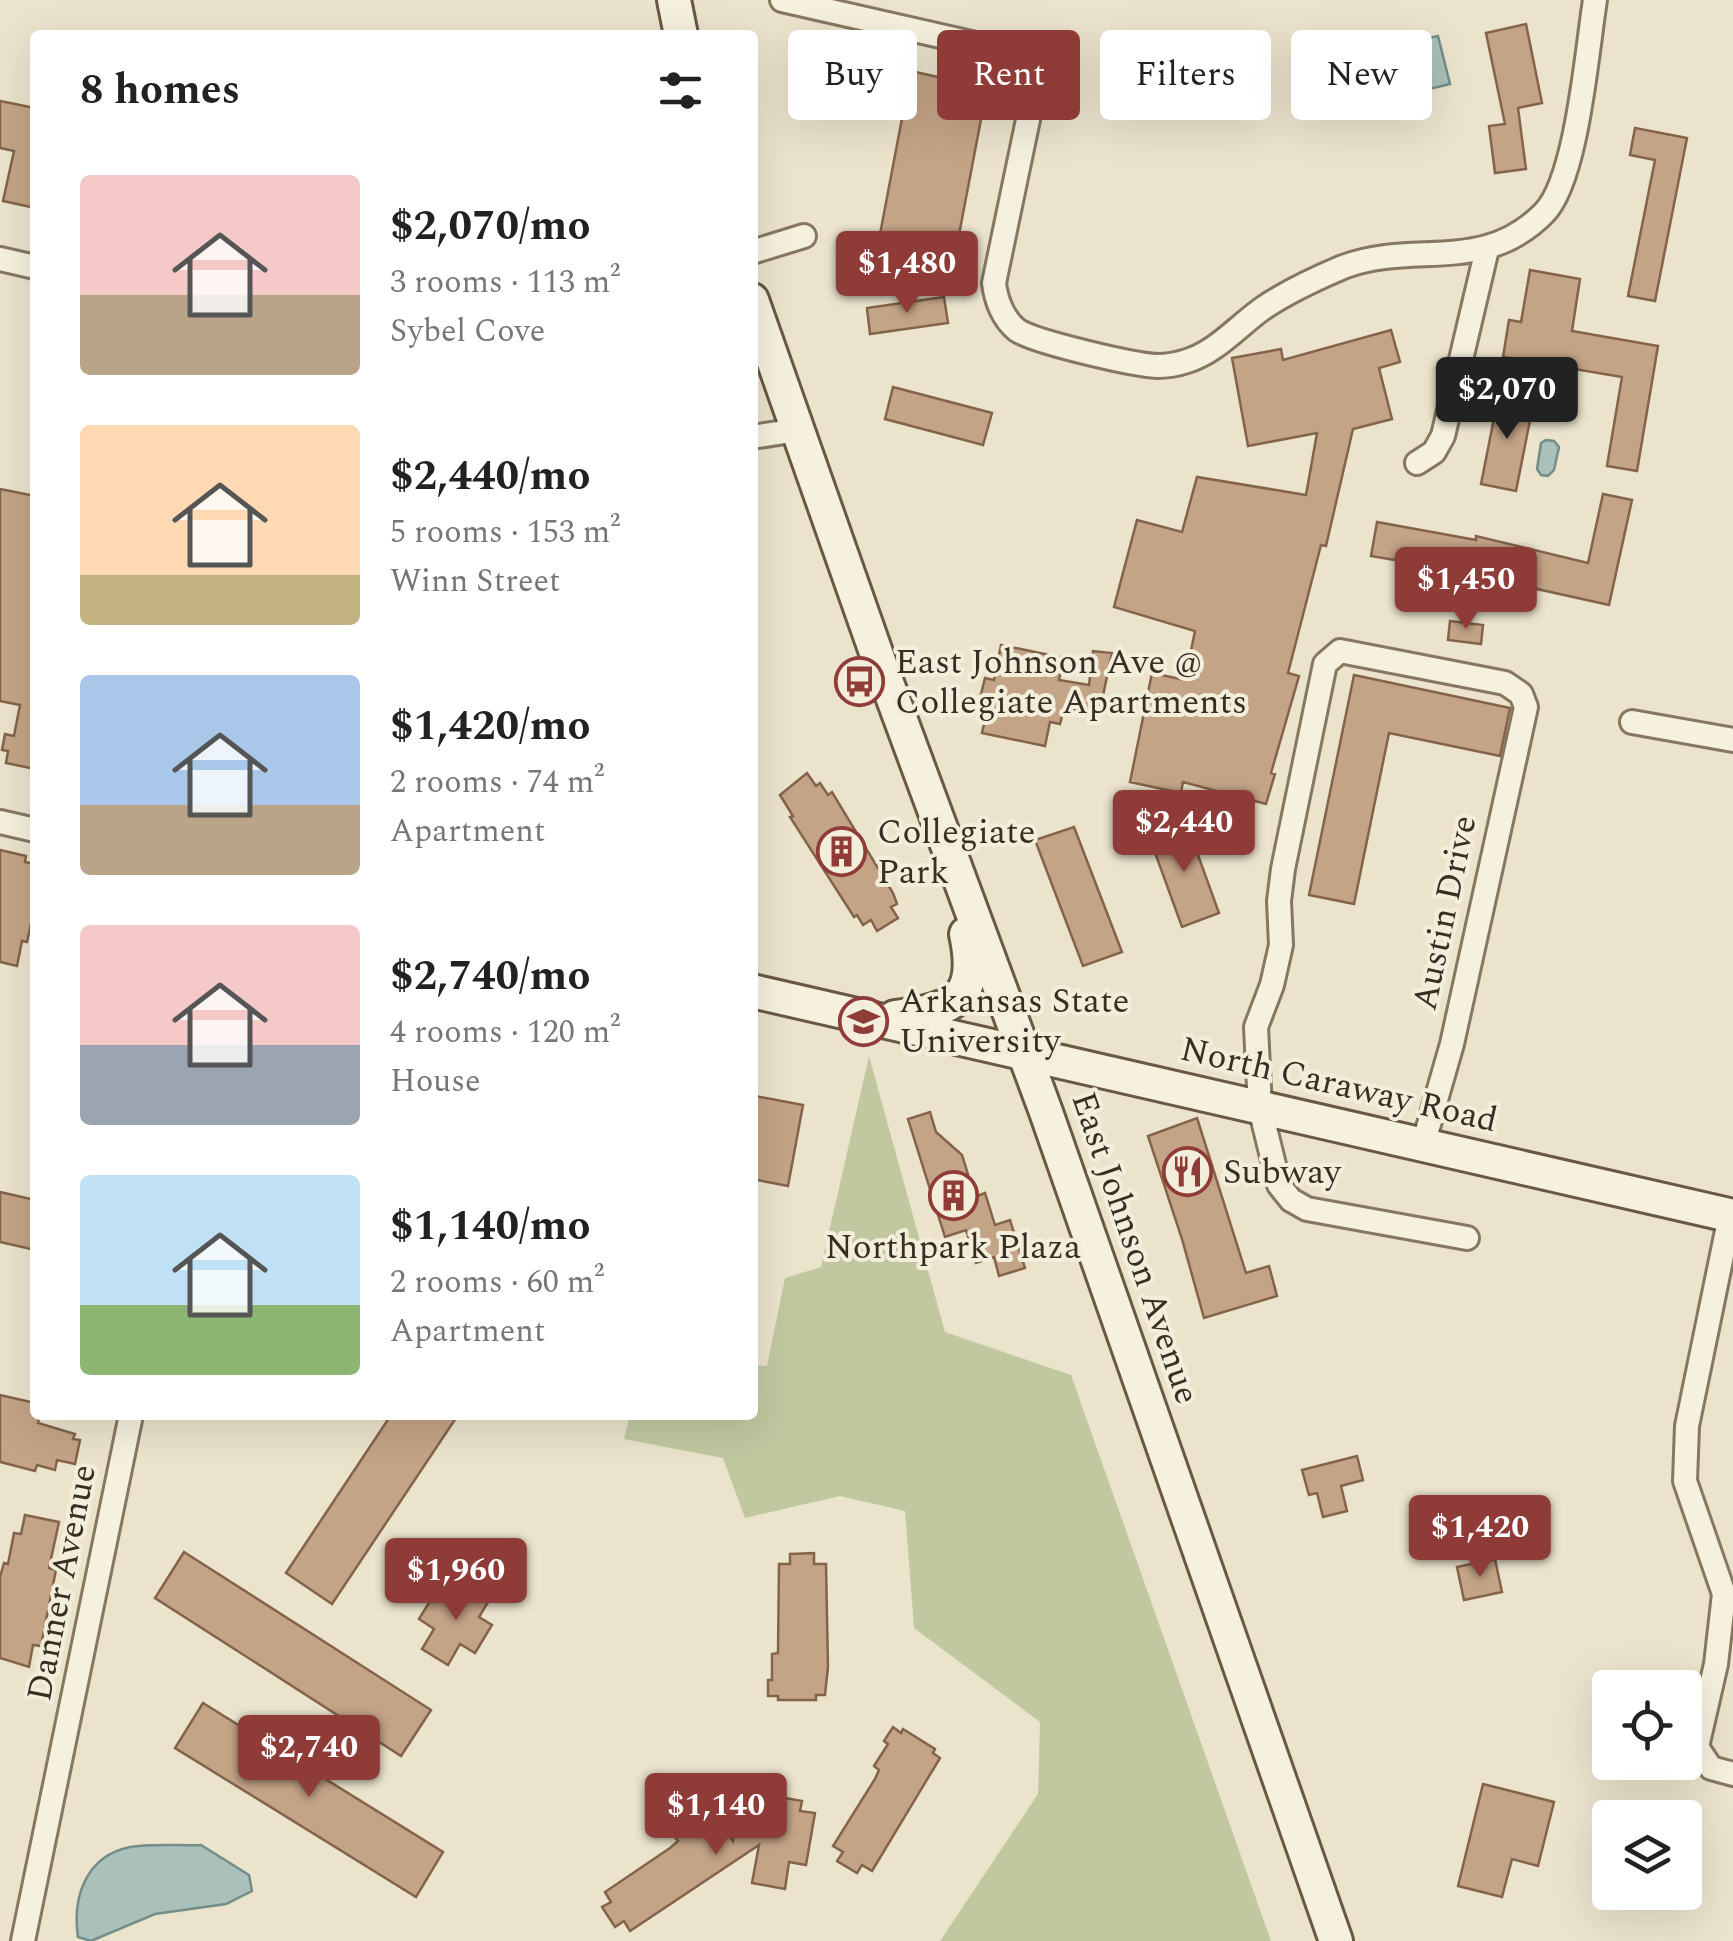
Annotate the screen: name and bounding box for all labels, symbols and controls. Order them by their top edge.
chip: Buy [788,30,917,120]
chip: Rent [937,30,1080,120]
chip: Filters [1100,30,1271,120]
chip: New [1291,30,1432,120]
text: 8 homes [80,59,240,122]
icon: filters [653,63,708,118]
text: $2,070/mo [390,195,590,258]
icon: home [160,215,280,335]
pin: $1,480 [826,231,988,316]
text: $1,480 [858,239,956,288]
text: 3 rooms · 113 m² [390,258,620,307]
text: Sybel Cove [390,307,545,356]
pin: $2,070 [1426,357,1588,442]
text: $2,070 [1458,365,1556,414]
text: $2,440/mo [390,445,590,508]
icon: home [160,465,280,585]
text: 5 rooms · 153 m² [390,508,620,557]
pin: $1,450 [1385,547,1547,632]
text: $1,450 [1417,555,1515,604]
text: Winn Street [390,557,560,606]
place label: East Johnson Ave @ Collegiate Apartments [895,636,1247,729]
bus stop icon: East Johnson Ave @ Collegiate Apartments [834,656,886,708]
text: $1,420/mo [390,695,590,758]
icon: home [160,715,280,835]
text: 2 rooms · 74 m² [390,758,604,807]
pin: $2,440 [1103,790,1265,875]
text: $2,440 [1135,798,1233,847]
place label: Collegiate Park [877,806,1035,899]
text: Apartment [390,807,545,856]
street label: Austin Drive [1398,811,1492,1015]
building icon: Collegiate Park [816,826,868,878]
text: $2,740/mo [390,945,590,1008]
icon: home [160,965,280,1085]
place label: Arkansas State University [899,975,1130,1068]
school or university icon: Arkansas State University [838,995,890,1047]
text: 4 rooms · 120 m² [390,1008,620,1057]
street label: North Caraway Road [1175,1023,1503,1147]
text: House [390,1057,480,1106]
street label: East Johnson Avenue [1057,1085,1213,1411]
restaurant icon: Subway [1162,1146,1214,1198]
place label: Subway [1223,1146,1342,1199]
building icon: Northpark Plaza [927,1169,979,1221]
text: $1,140/mo [390,1195,590,1258]
icon: home [160,1215,280,1335]
place label: Northpark Plaza [825,1221,1081,1274]
text: 2 rooms · 60 m² [390,1258,604,1307]
text: Apartment [390,1307,545,1356]
street label: Danner Avenue [13,1460,111,1706]
pin: $1,420 [1399,1495,1561,1580]
text: $1,420 [1431,1503,1529,1552]
pin: $1,960 [375,1538,537,1623]
text: $1,960 [407,1546,505,1595]
map controls [1592,1670,1702,1910]
button: locate [1592,1670,1702,1780]
pin: $2,740 [228,1715,390,1800]
text: $2,740 [260,1723,358,1772]
pin: $1,140 [635,1773,797,1858]
text: $1,140 [667,1781,765,1830]
button: layers [1592,1800,1702,1910]

